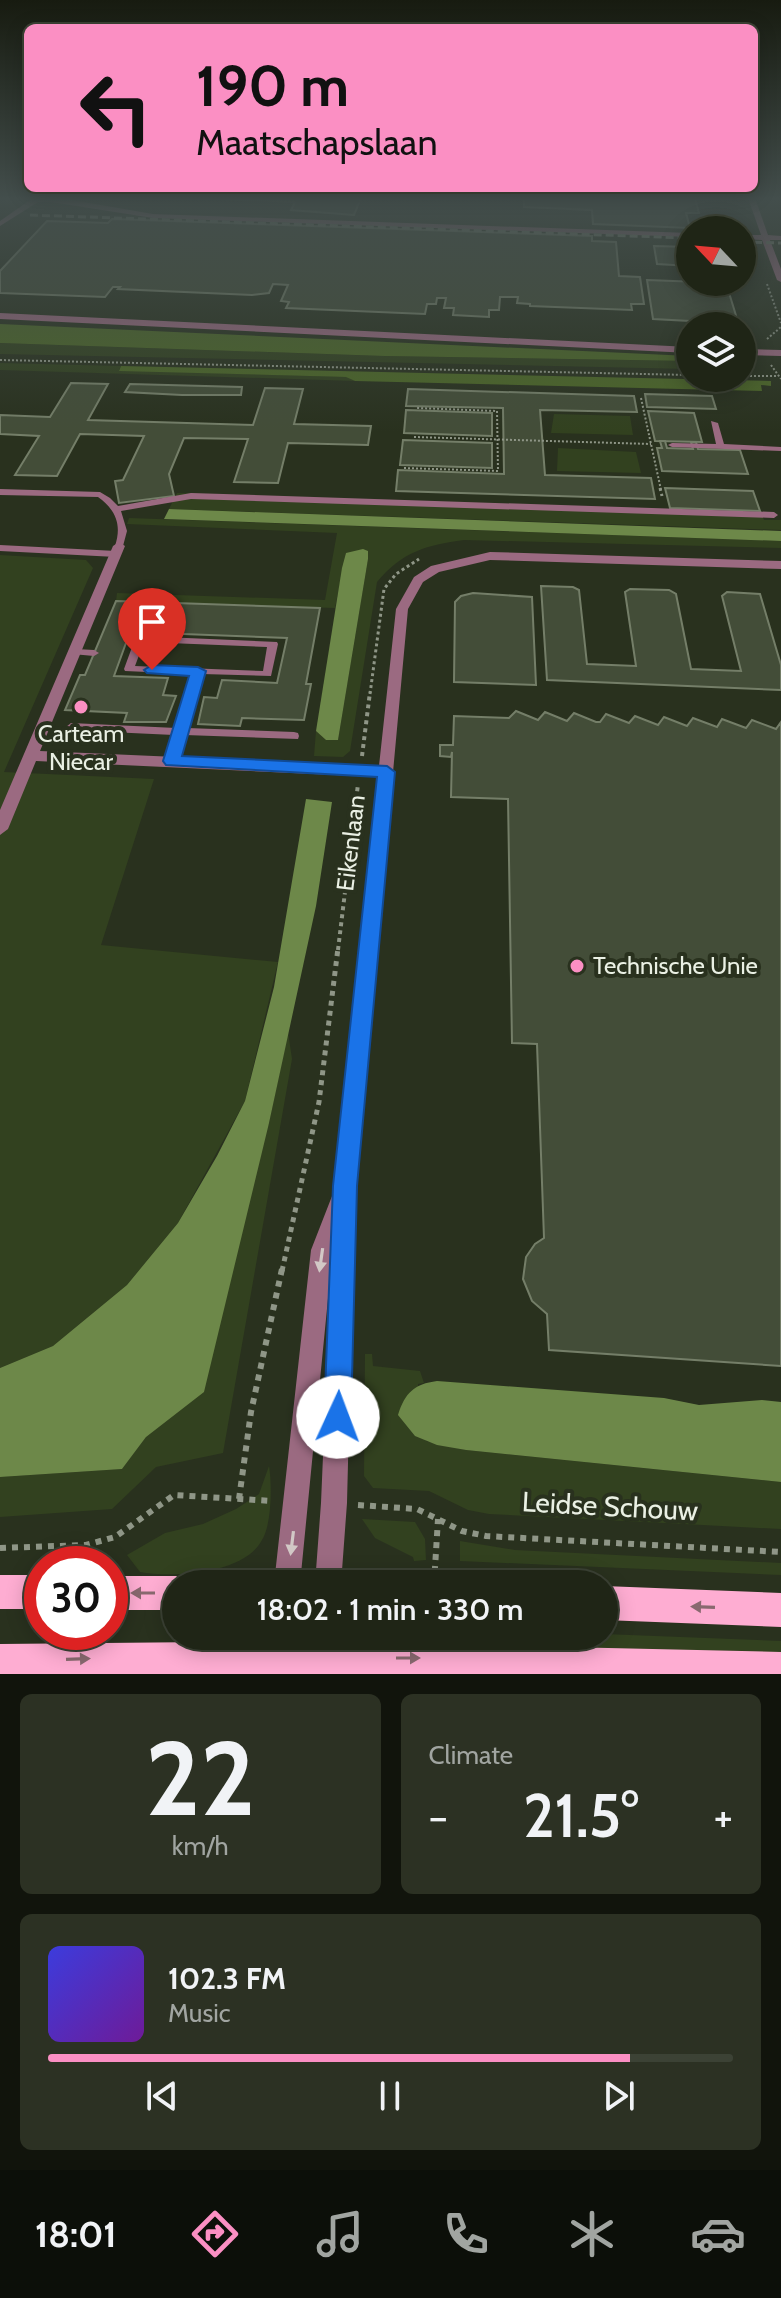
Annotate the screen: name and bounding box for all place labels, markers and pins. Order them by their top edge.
pin [118,588,186,670]
marker: Carteam Niecar [72,698,90,716]
place label: Carteam Niecar [38,719,124,776]
place label: Technische Unie [593,951,758,980]
marker: Technische Unie [568,957,586,975]

